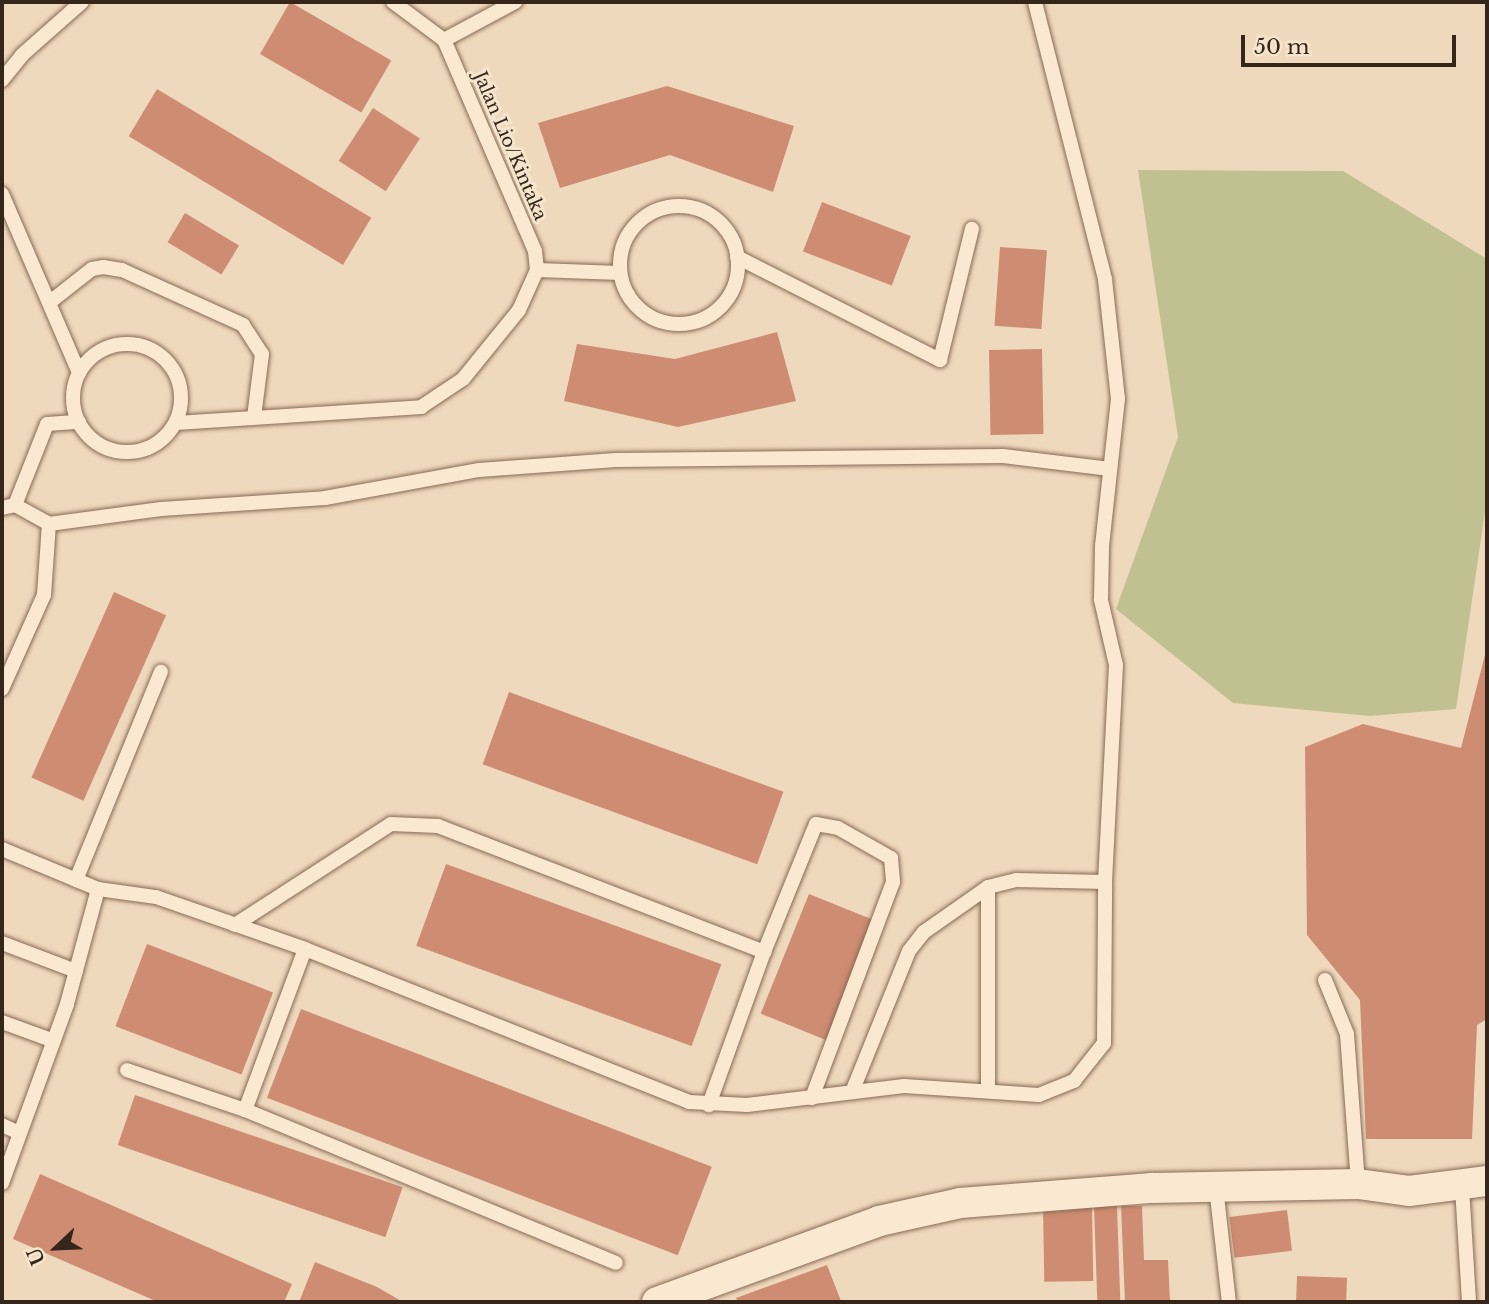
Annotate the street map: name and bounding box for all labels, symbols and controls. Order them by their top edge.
scale bar [1244,21,1459,65]
text: 50 m [1254,34,1309,60]
street label: Jalan Lio/Kintaka [469,68,551,224]
north arrow [21,1213,91,1283]
text: U [22,1244,50,1269]

